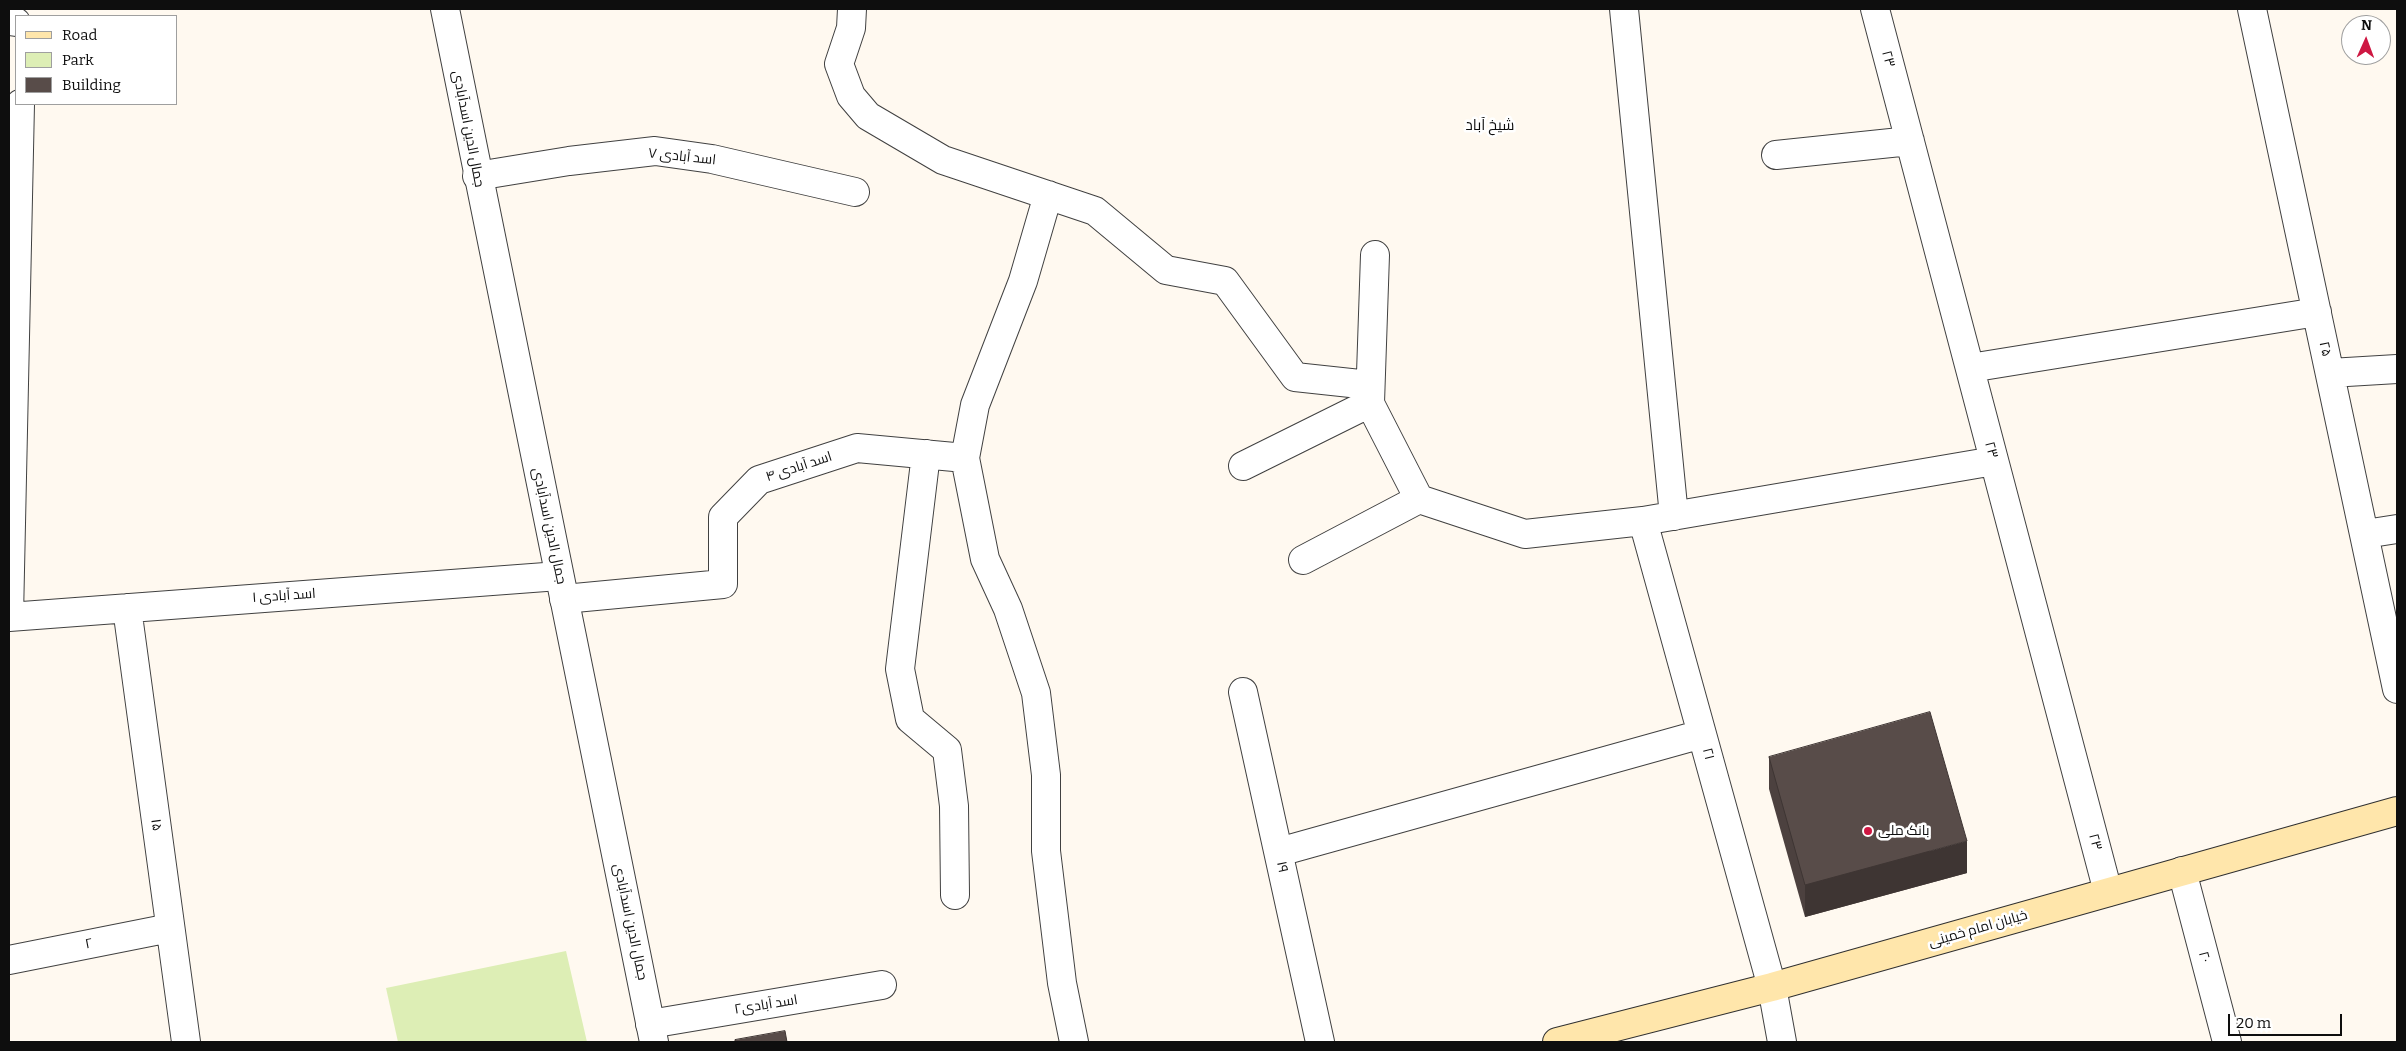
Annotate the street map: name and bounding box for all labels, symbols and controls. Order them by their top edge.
legend [15,15,178,105]
north arrow [2341,15,2391,65]
text: N [2361,17,2372,34]
text: Road [62,26,97,44]
street label: ۲۳ [1878,49,1898,69]
text: Park [62,51,94,69]
street label: جمال الدین اسدآبادی [448,69,488,189]
text: Building [62,76,121,94]
district label: شیخ آباد [1466,117,1514,135]
street label: اسد آبادی ۷ [647,145,717,169]
street label: ۲۵ [2315,340,2335,358]
street label: ۲۳ [1981,440,2001,460]
street label: اسد آبادی ۴ [764,448,834,486]
street label: جمال الدین اسدآبادی [528,466,570,586]
street label: اسد آبادی ۱ [252,585,316,607]
street label: ۲۱ [1698,746,1718,762]
street label: ۱۵ [147,818,165,832]
place label: بانک ملی [1878,823,1930,839]
marker: بانک ملی [1862,825,1874,837]
street label: ۲۳ [2085,832,2105,852]
street label: ۱۹ [1273,860,1291,874]
street label: جمال الدین اسدآبادی [609,862,651,982]
street label: خیابان امام خمینی [1927,907,2029,951]
street label: ۲ [84,935,94,953]
street label: ۲۰ [2194,950,2214,964]
street label: اسد آبادی۲ [733,992,799,1018]
scale bar [2231,1004,2345,1036]
text: 20 m [2236,1014,2271,1032]

